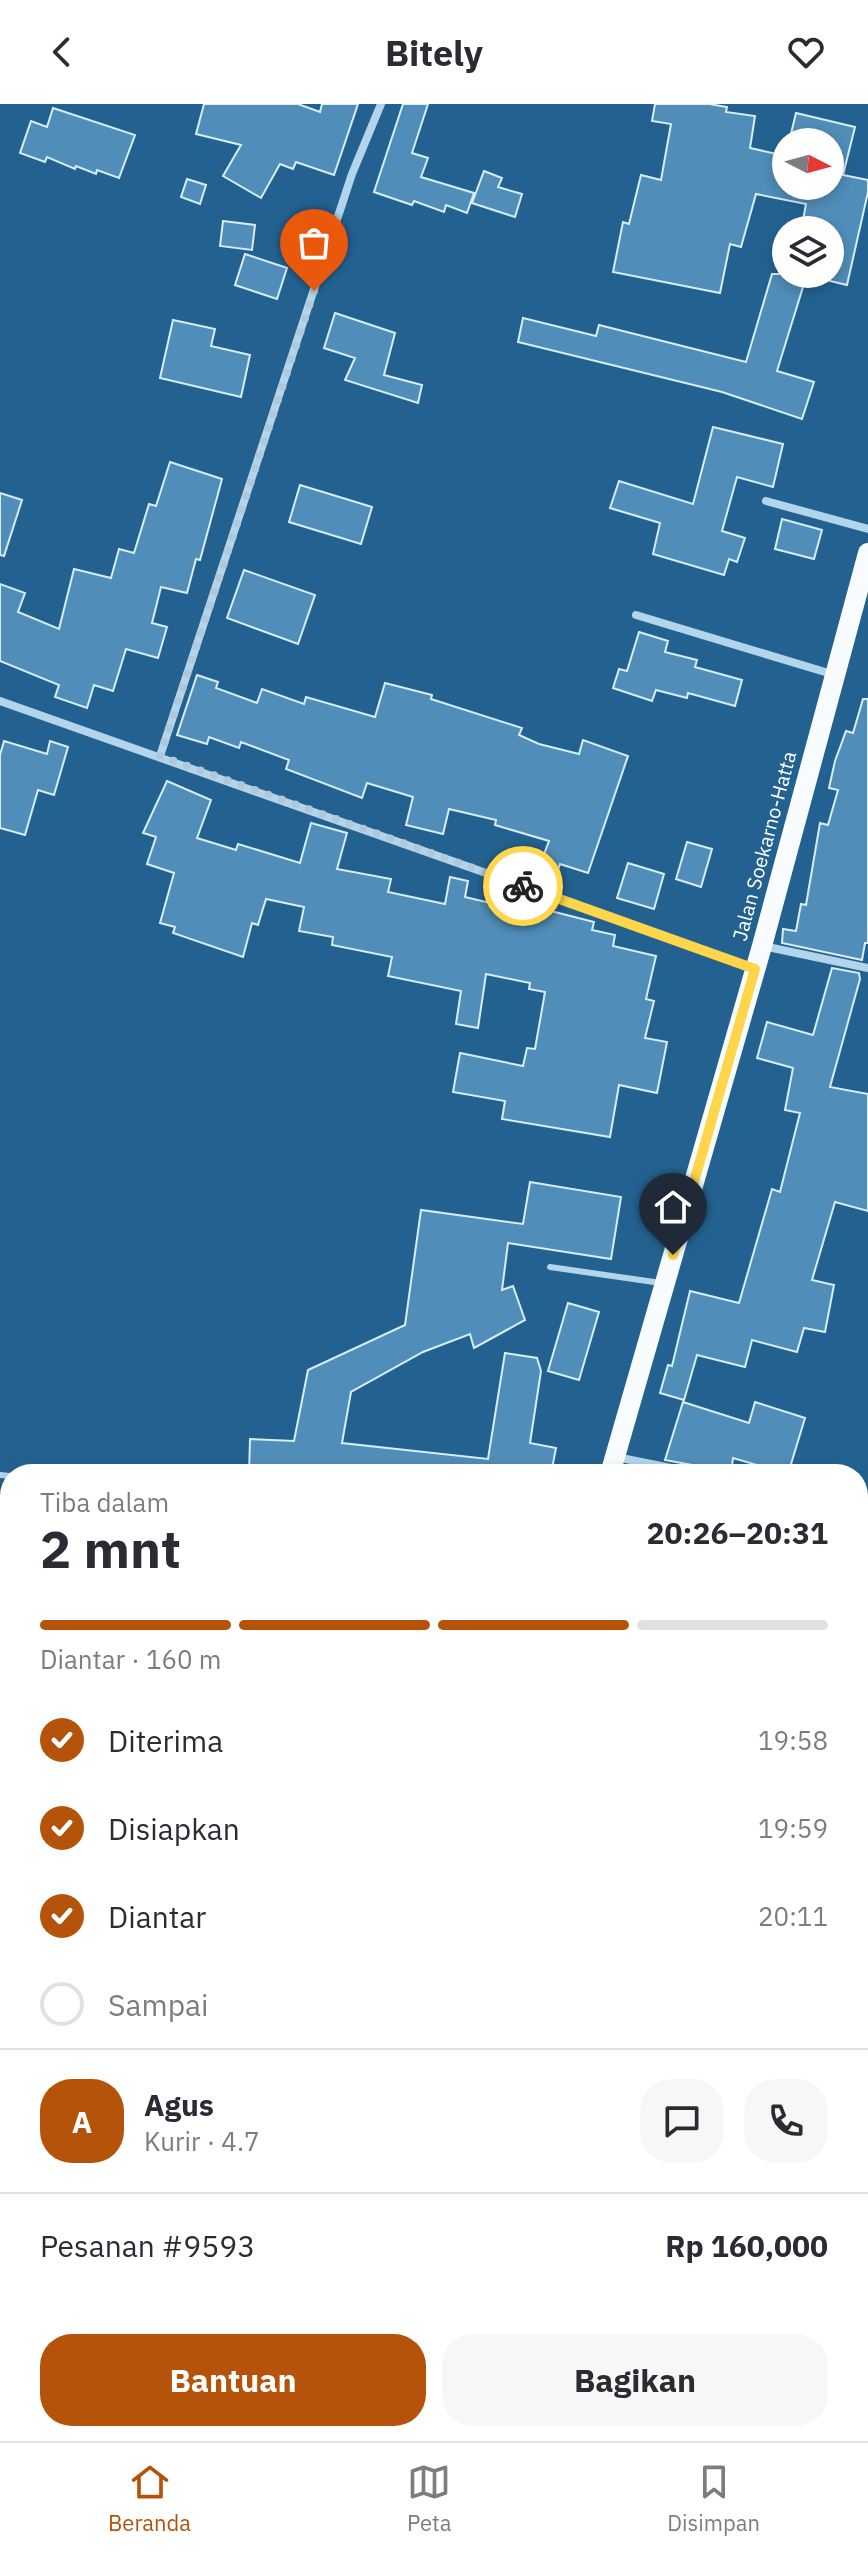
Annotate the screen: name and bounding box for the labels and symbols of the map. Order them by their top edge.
north arrow [772,128,844,200]
pin [280,209,348,291]
street label: Jalan Soekarno-Hatta [726,748,802,944]
courier [483,846,563,926]
pin [639,1173,707,1255]

